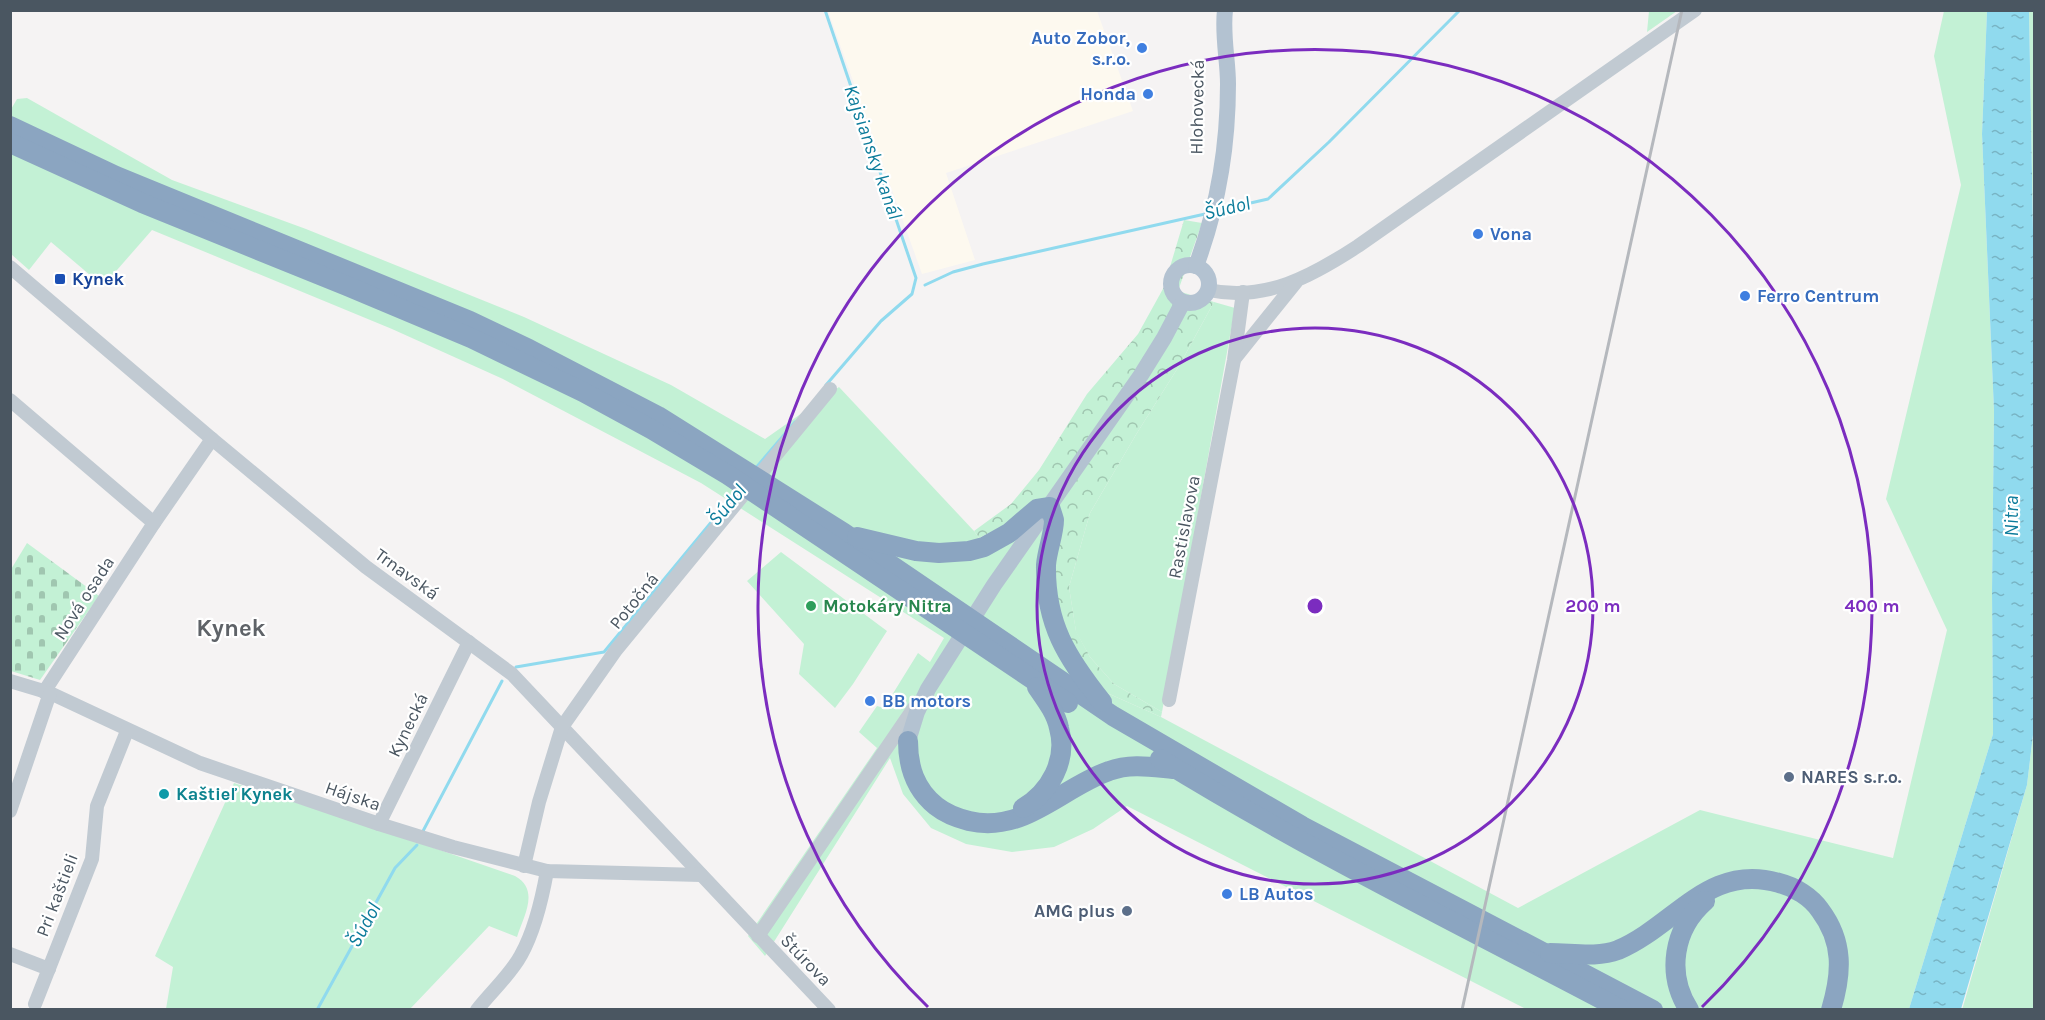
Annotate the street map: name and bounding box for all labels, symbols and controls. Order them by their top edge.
place label: Auto Zobor, s.r.o. [1031,27,1130,70]
marker: Auto Zobor, s.r.o. [1135,41,1149,55]
street label: Hlohovecká [1185,59,1209,155]
water label: Kajsiansky kanál [839,82,907,222]
place label: Honda [1080,83,1136,105]
marker: Honda [1141,87,1155,101]
water label: Šúdol [1201,190,1253,225]
place label: Vona [1490,223,1532,245]
marker: Vona [1471,227,1485,241]
place label: Kynek [72,268,125,290]
marker: Kynek [53,272,67,286]
place label: Ferro Centrum [1757,285,1879,307]
marker: Ferro Centrum [1738,289,1752,303]
street label: Rastislavova [1163,473,1205,581]
water label: Šúdol [702,479,751,531]
water label: Nitra [2000,495,2023,537]
street label: Trnavská [371,543,443,605]
street label: Nová osada [49,552,119,644]
street label: Potočná [605,568,663,634]
place label: Motokáry Nitra [823,595,952,617]
text: 200 m [1565,595,1621,617]
text: 400 m [1844,595,1900,617]
centre of rings [1305,596,1325,616]
marker: Motokáry Nitra [804,599,818,613]
district label: Kynek [196,614,266,642]
street label: Kynecká [383,689,433,761]
place label: BB motors [882,690,971,712]
marker: BB motors [863,694,877,708]
place label: NARES s.r.o. [1801,766,1902,788]
marker: NARES s.r.o. [1782,770,1796,784]
street label: Hájska [322,776,384,816]
place label: Kaštieľ Kynek [176,783,293,805]
marker: Kaštieľ Kynek [157,787,171,801]
street label: Pri kaštieli [31,850,83,940]
place label: LB Autos [1239,883,1313,905]
marker: LB Autos [1220,887,1234,901]
water label: Šúdol [342,898,386,951]
place label: AMG plus [1034,900,1115,922]
marker: AMG plus [1120,904,1134,918]
street label: Štúrova [776,929,836,991]

